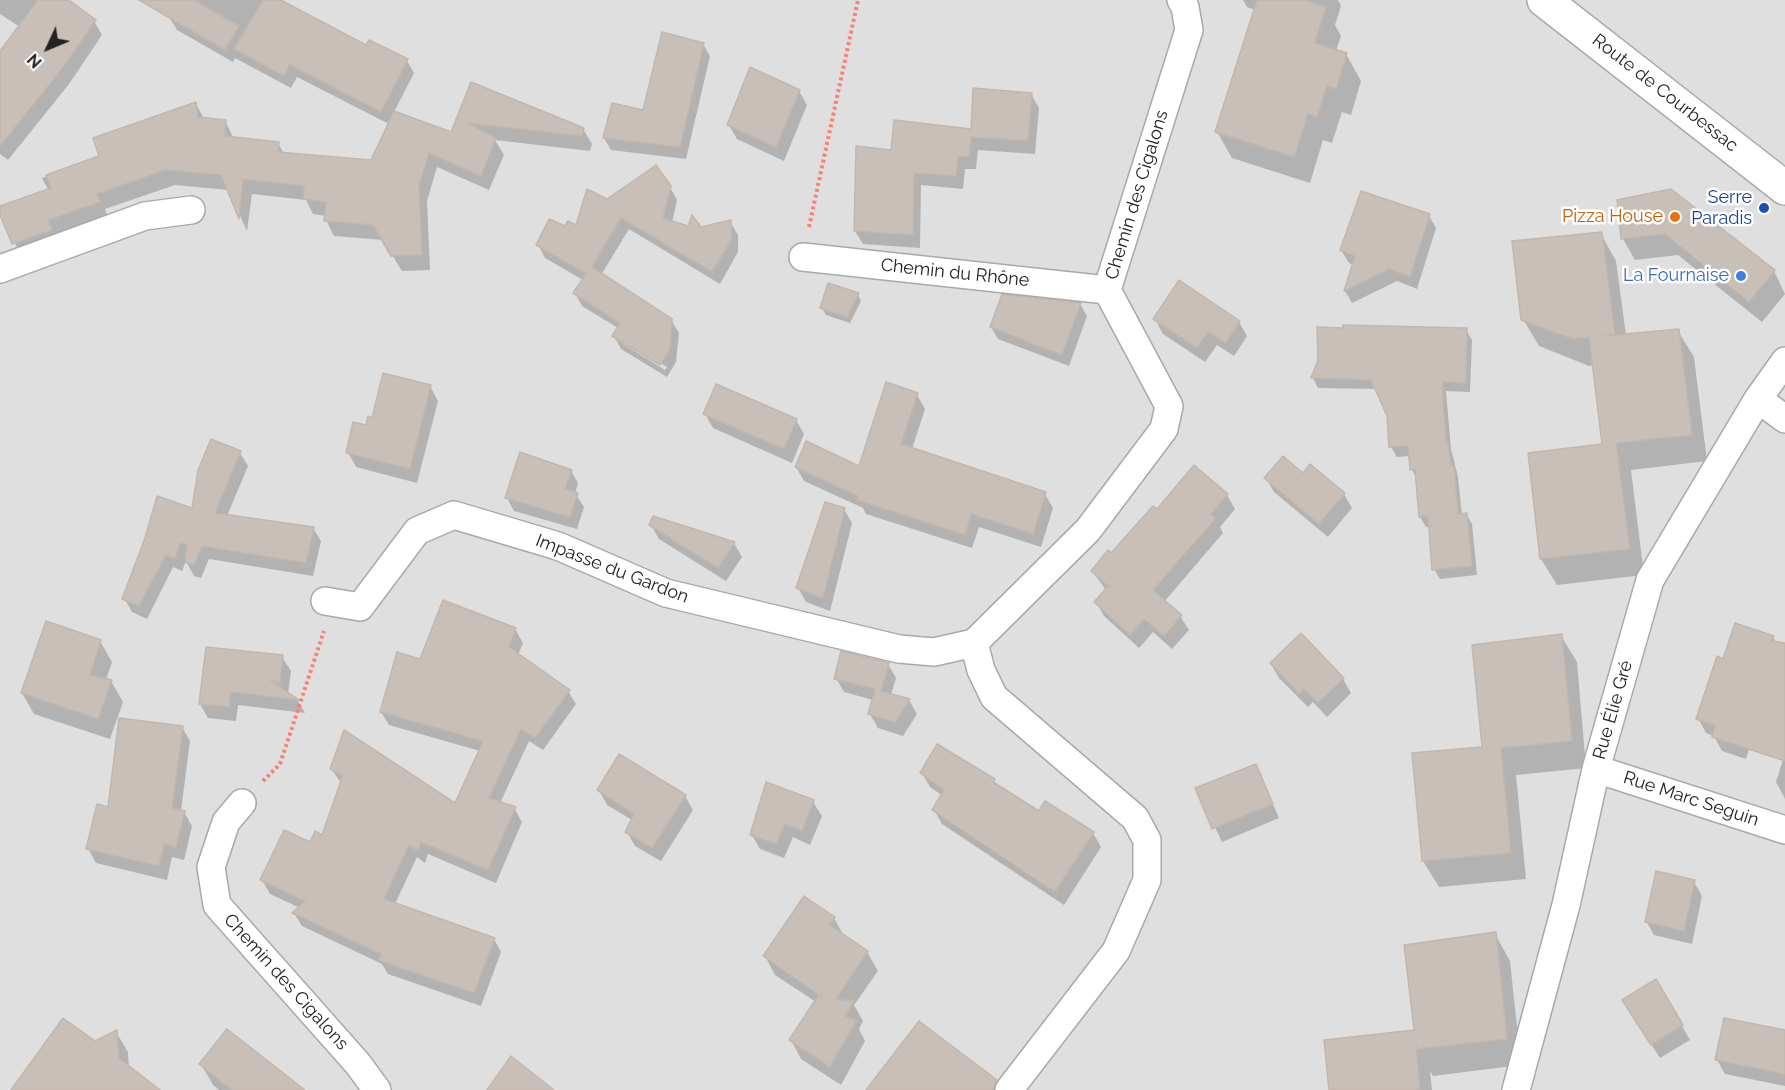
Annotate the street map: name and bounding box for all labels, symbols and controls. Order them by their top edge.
north arrow [18,18,78,78]
street label: Route de Courbessac [1588,29,1742,157]
text: N [24,50,46,72]
street label: Chemin des Cigalons [1101,108,1173,282]
place label: Serre Paradis [1691,187,1752,230]
marker: Serre Paradis [1757,201,1771,215]
place label: Pizza House [1562,206,1663,228]
marker: Pizza House [1668,210,1682,224]
street label: Chemin du Rhône [880,254,1030,292]
place label: La Fournaise [1623,265,1729,287]
marker: La Fournaise [1734,269,1748,283]
street label: Impasse du Gardon [532,530,692,608]
street label: Rue Élie Gré [1589,658,1637,762]
street label: Rue Marc Seguin [1621,767,1761,831]
street label: Chemin des Cigalons [219,909,353,1055]

